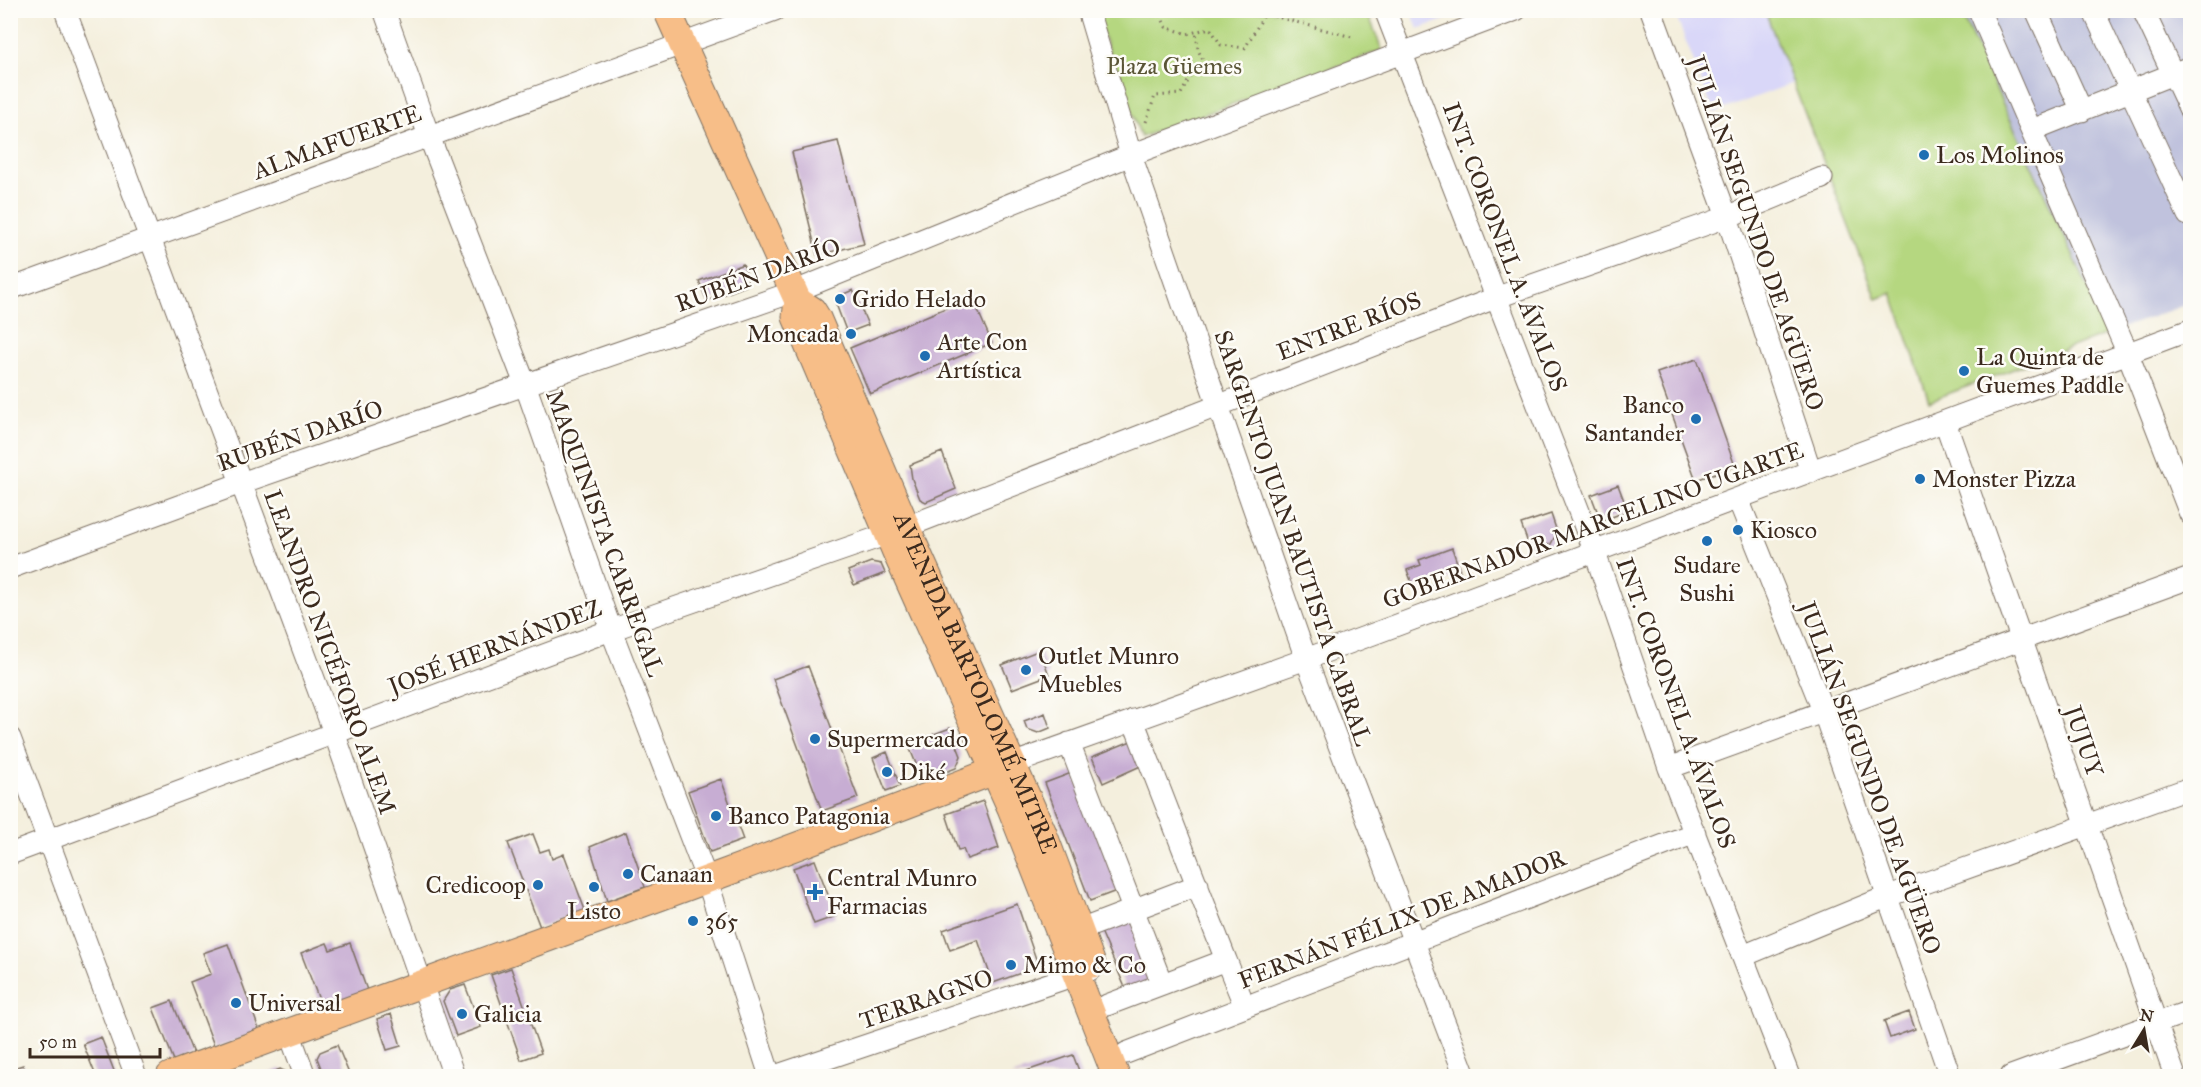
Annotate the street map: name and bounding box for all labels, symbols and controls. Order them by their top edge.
street label: JULIÁN SEGUNDO DE AGÜERO [1680,49,1831,414]
park label: Plaza Güemes [1106,51,1242,81]
street label: ALMAFUERTE [248,98,425,187]
street label: INT. CORONEL A. ÁVALOS [1436,98,1574,396]
place label: Los Molinos [1936,140,2064,170]
marker: Los Molinos [1917,148,1931,162]
street label: RUBÉN DARÍO [671,231,845,319]
place label: Grido Helado [852,284,986,314]
street label: ENTRE RÍOS [1273,285,1425,367]
marker: Grido Helado [833,292,847,306]
place label: Moncada [747,319,840,349]
street label: SARGENTO JUAN BAUTISTA CABRAL [1208,326,1379,750]
marker: Moncada [844,327,858,341]
place label: Arte Con Artística [936,327,1027,385]
place label: La Quinta de Guemes Paddle [1976,342,2124,400]
marker: Arte Con Artística [918,349,932,363]
marker: La Quinta de Guemes Paddle [1957,364,1971,378]
street label: MAQUINISTA CARREGAL [539,386,671,681]
place label: Banco Santander [1585,390,1684,448]
street label: RUBÉN DARÍO [213,394,387,478]
marker: Banco Santander [1689,412,1703,426]
street label: GOBERNADOR MARCELINO UGARTE [1378,435,1808,615]
place label: Monster Pizza [1932,464,2077,494]
marker: Monster Pizza [1913,472,1927,486]
street label: LEANDRO NICÉFORO ALEM [257,486,403,818]
street label: AVENIDA BARTOLOMÉ MITRE [886,507,1064,858]
place label: Kiosco [1750,515,1817,545]
marker: Kiosco [1731,523,1745,537]
marker: Sudare Sushi [1700,534,1714,548]
place label: Sudare Sushi [1673,550,1741,608]
street label: INT. CORONEL A. ÁVALOS [1609,553,1743,853]
street label: JOSÉ HERNÁNDEZ [381,592,606,703]
street label: JULIÁN SEGUNDO DE AGÜERO [1791,595,1948,959]
place label: Outlet Munro Muebles [1038,641,1179,699]
marker: Outlet Munro Muebles [1019,663,1033,677]
street label: JUJUY [2057,699,2110,781]
place label: Supermercado [827,724,968,754]
marker: Supermercado [808,732,822,746]
place label: Diké [899,757,945,787]
marker: Diké [880,765,894,779]
place label: Banco Patagonia [728,801,891,831]
marker: Banco Patagonia [709,809,723,823]
street label: FERNÁN FÉLIX DE AMADOR [1234,842,1571,995]
place label: Canaan [640,859,713,889]
place label: Central Munro Farmacias [827,863,977,921]
marker: Canaan [621,867,635,881]
place label: Credicoop [426,870,526,900]
marker: Credicoop [531,878,545,892]
marker: Listo [587,880,601,894]
marker: Central Munro Farmacias [808,885,822,899]
place label: Listo [567,896,621,926]
place label: 365 [705,906,738,936]
marker: 365 [686,914,700,928]
place label: Mimo & Co [1023,950,1146,980]
marker: Mimo & Co [1004,958,1018,972]
street label: TERRAGNO [855,962,997,1036]
place label: Universal [248,988,342,1018]
marker: Universal [229,996,243,1010]
place label: Galicia [474,999,542,1029]
north arrow [2114,1000,2174,1060]
text: N [2138,1005,2156,1026]
marker: Galicia [455,1007,469,1021]
scale bar [30,1021,160,1059]
text: 50 m [39,1031,77,1053]

